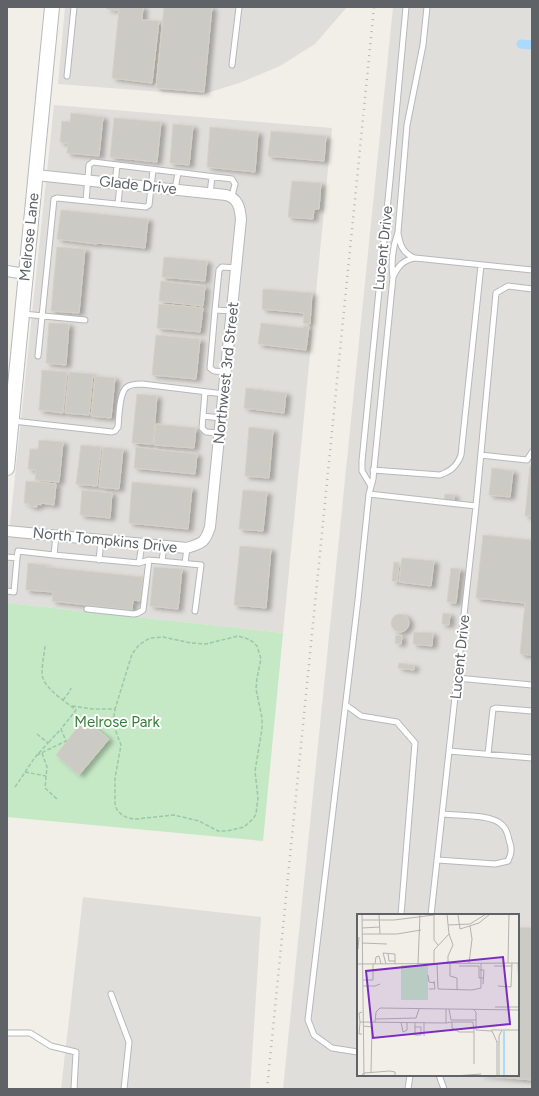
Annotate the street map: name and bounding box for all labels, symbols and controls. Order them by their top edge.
street label: Glade Drive [98,172,178,198]
street label: Melrose Lane [15,192,43,282]
street label: Lucent Drive [370,205,396,291]
street label: Northwest 3rd Street [210,301,242,445]
street label: North Tompkins Drive [32,523,178,557]
street label: Lucent Drive [447,614,473,700]
park label: Melrose Park [74,713,160,731]
inset map [357,914,519,1076]

